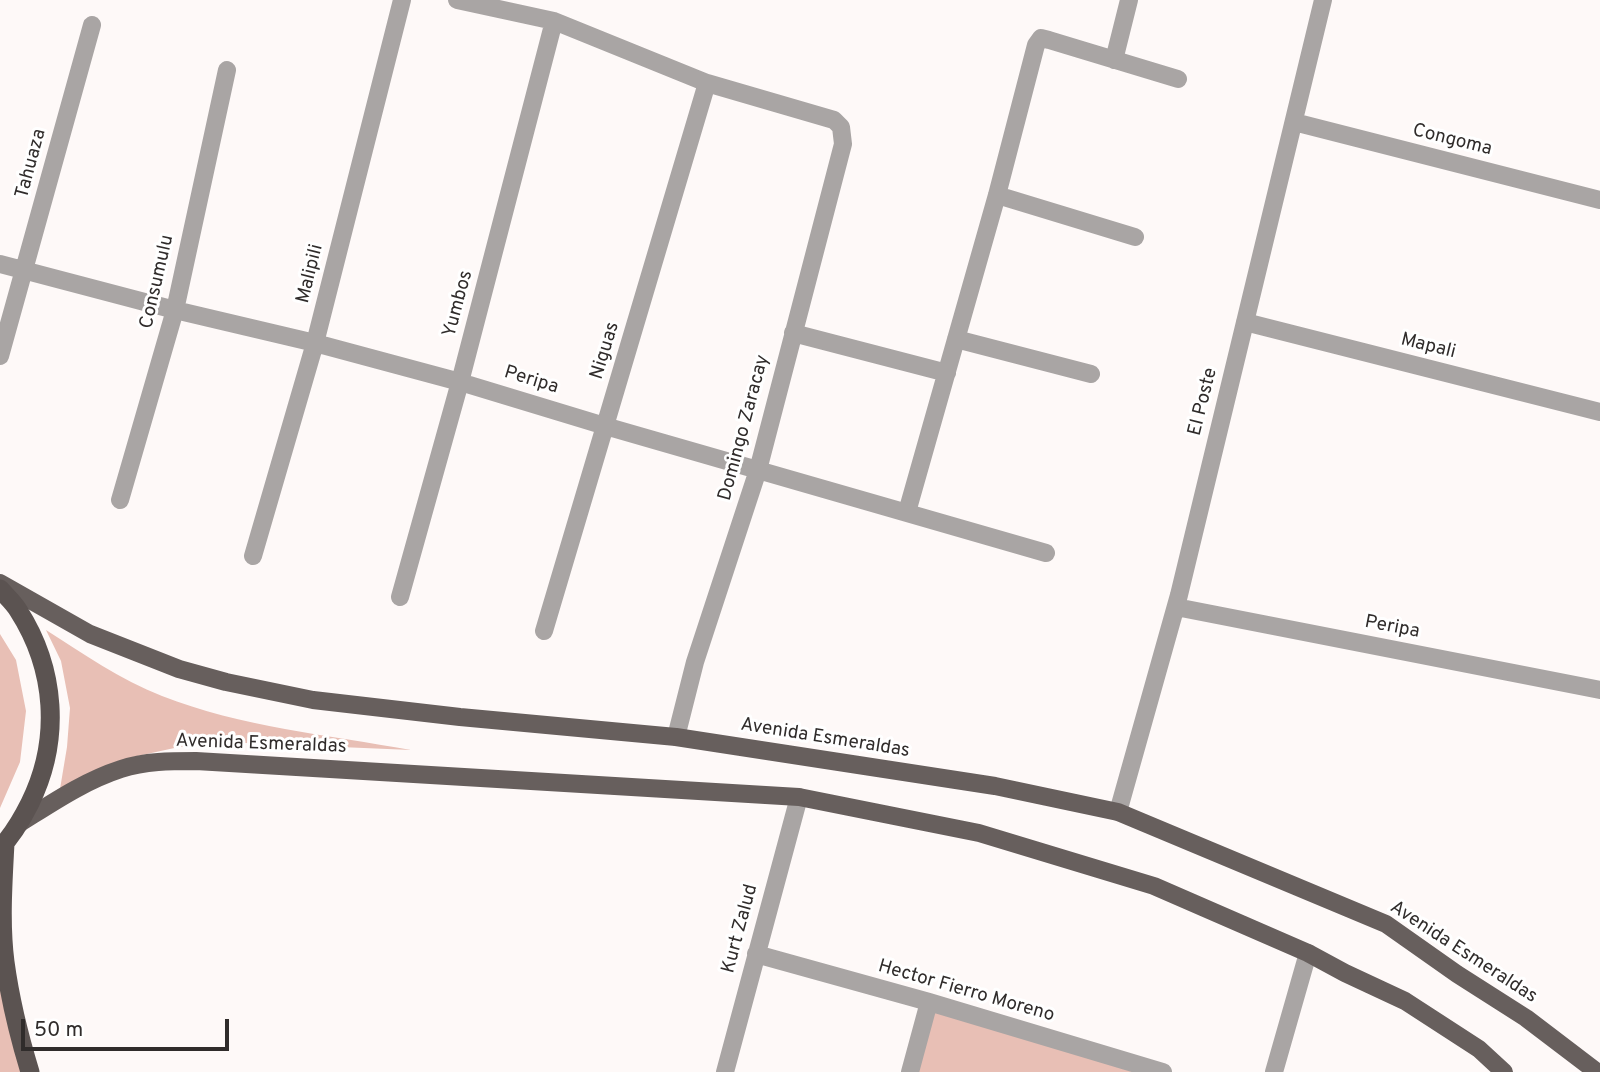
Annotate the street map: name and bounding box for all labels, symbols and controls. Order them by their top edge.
street label: Congoma [1410,120,1494,162]
street label: Tahuaza [12,127,52,201]
street label: Consumulu [136,233,180,331]
street label: Malipili [293,242,329,306]
street label: Yumbos [439,268,479,340]
street label: Niguas [587,320,625,382]
street label: Mapali [1398,329,1458,365]
street label: Domingo Zaracay [715,353,775,503]
street label: Peripa [501,362,561,400]
street label: El Poste [1185,366,1223,438]
street label: Peripa [1363,612,1421,644]
street label: Avenida Esmeraldas [739,714,911,764]
street label: Avenida Esmeraldas [175,731,347,759]
street label: Kurt Zalud [718,882,764,976]
street label: Avenida Esmeraldas [1385,897,1541,1009]
street label: Hector Fierro Moreno [875,956,1057,1028]
scale bar [24,1006,233,1050]
text: 50 m [34,1017,83,1044]

